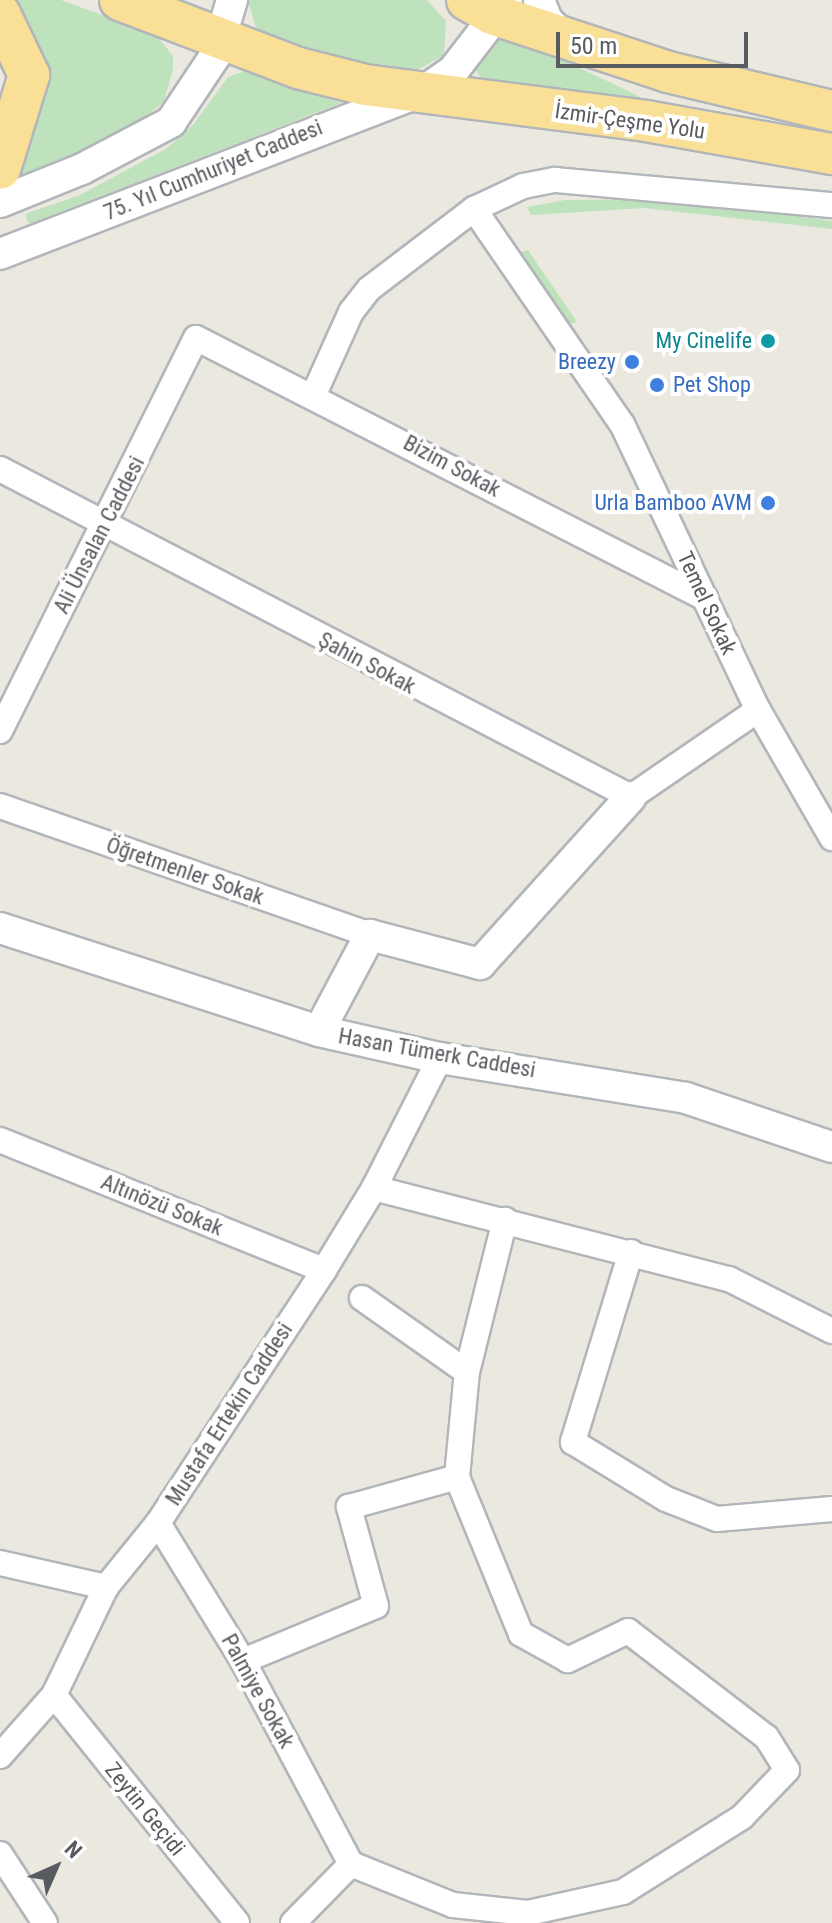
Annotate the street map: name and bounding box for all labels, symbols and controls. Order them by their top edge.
scale bar [560,16,752,66]
text: 50 m [570,32,617,60]
street label: İzmir-Çeşme Yolu [553,97,707,145]
street label: 75. Yıl Cumhuriyet Caddesi [100,114,326,226]
place label: My Cinelife [656,328,752,354]
marker: My Cinelife [759,332,777,350]
place label: Breezy [558,349,616,375]
marker: Breezy [623,353,641,371]
place label: Pet Shop [673,372,751,398]
marker: Pet Shop [648,376,666,394]
street label: Bizim Sokak [399,429,505,503]
street label: Ali Ünsalan Caddesi [48,452,150,618]
place label: Urla Bamboo AVM [595,490,752,516]
marker: Urla Bamboo AVM [759,494,777,512]
street label: Temel Sokak [672,547,742,659]
street label: Şahin Sokak [314,626,420,700]
street label: Öğretmenler Sokak [103,832,267,910]
street label: Hasan Tümerk Caddesi [336,1023,538,1083]
street label: Altınözü Sokak [97,1169,227,1241]
street label: Mustafa Ertekin Caddesi [160,1318,298,1510]
street label: Palmiye Sokak [216,1629,300,1753]
street label: Zeytin Geçidi [99,1757,191,1861]
north arrow [16,1827,96,1907]
text: N [60,1836,87,1863]

